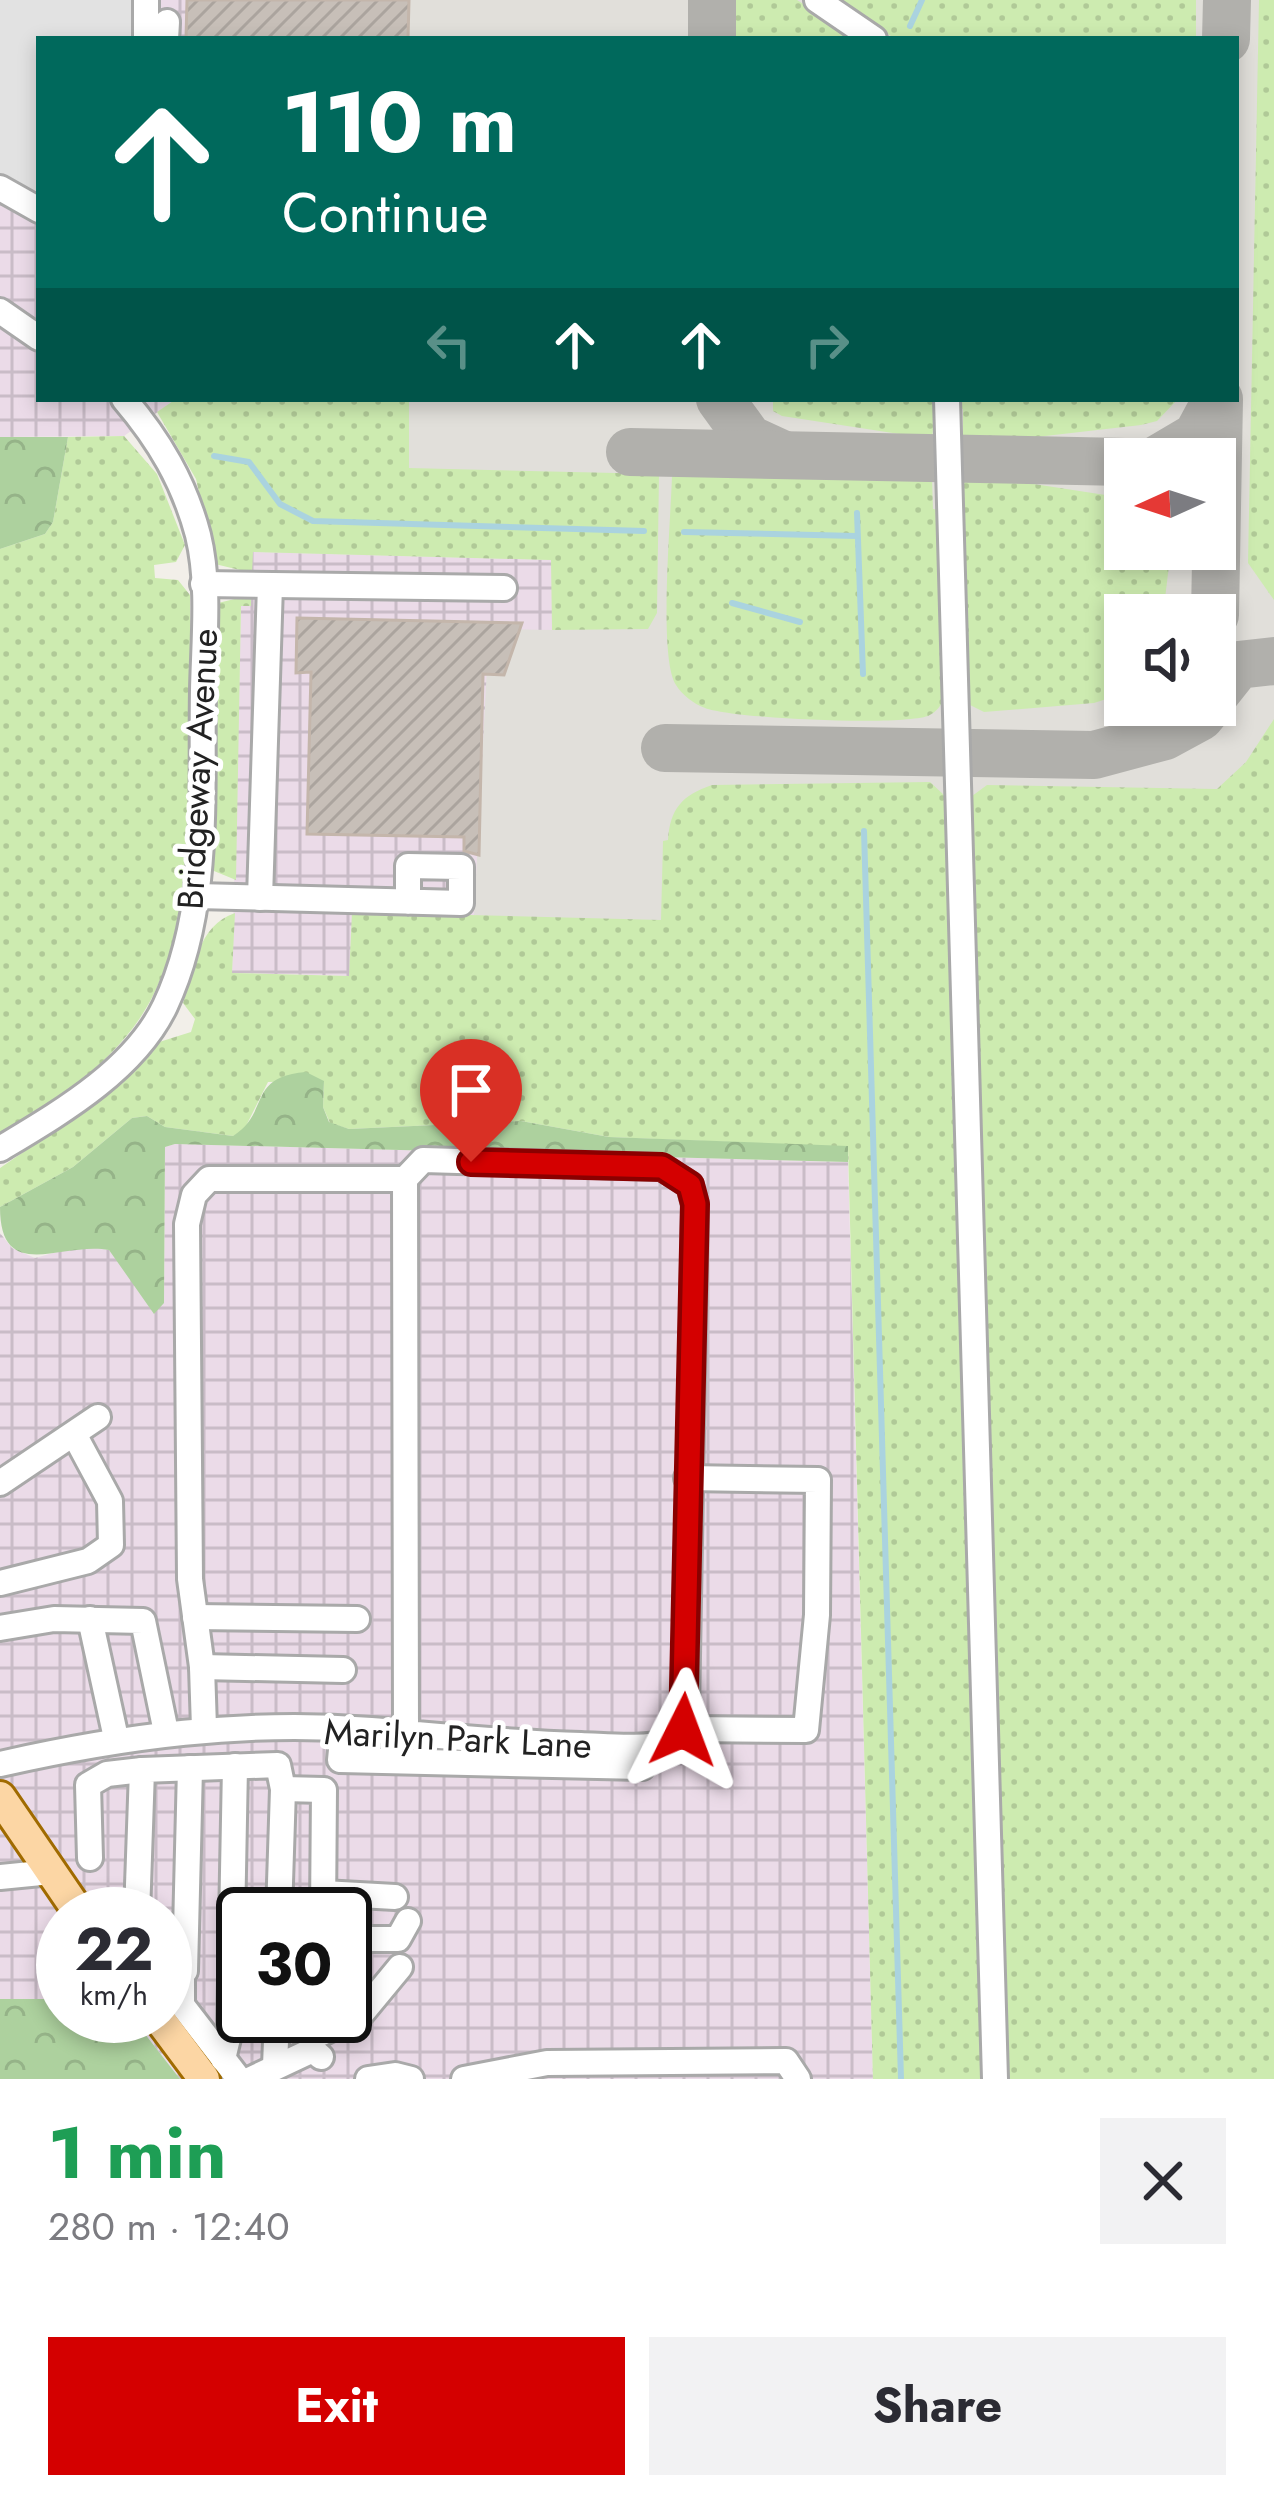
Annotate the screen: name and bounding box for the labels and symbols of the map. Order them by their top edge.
north arrow [1104,438,1236,570]
street label: Bridgeway Avenue [164,627,230,911]
pin [420,1039,522,1162]
position arrow [620,1667,746,1793]
street label: Marilyn Park Lane [323,1705,593,1771]
speed limit sign: 30 [216,1887,372,2043]

